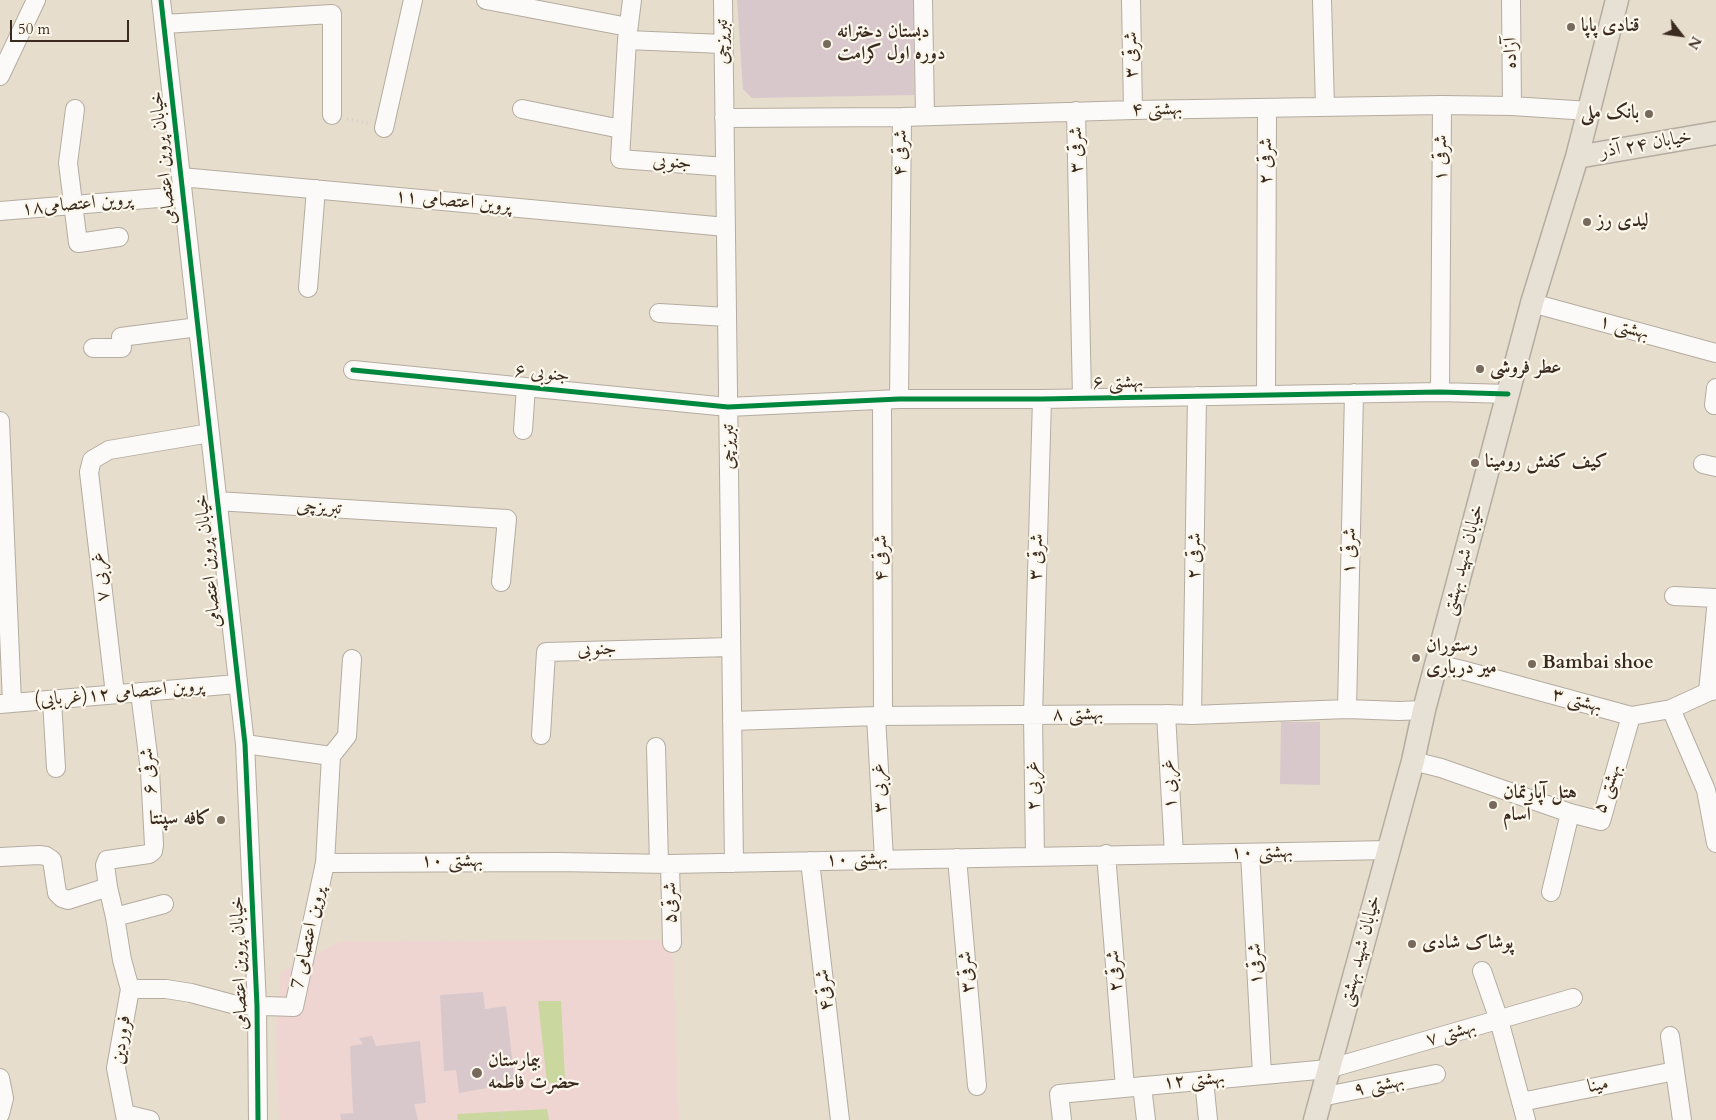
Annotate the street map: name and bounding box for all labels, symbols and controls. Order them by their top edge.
scale bar [12,10,131,42]
north arrow [1656,10,1706,60]
place label: قنادی پاپا [1581,16,1640,38]
text: 50 m [18,19,50,39]
street label: تبریزچی [711,19,735,65]
marker: قنادی پاپا [1565,21,1577,33]
place label: دبستان دخترانه دوره اول کرامت [837,22,945,66]
street label: ۳ شرقی [1120,31,1144,79]
text: N [1683,33,1706,53]
street label: آزاده [1501,37,1523,69]
marker: دبستان دخترانه دوره اول کرامت [821,38,833,50]
street label: خیابان پروین اعتصامی [146,90,182,226]
street label: بهشتی ۴ [1131,98,1183,122]
place label: بانک ملی [1581,103,1639,125]
marker: بانک ملی [1643,108,1655,120]
street label: شرقی ۳ [1065,126,1089,174]
street label: خیابان ۲۴ آذر [1598,126,1694,164]
street label: شرقی ۴ [889,129,913,177]
street label: شرقی ۱ [1431,135,1453,181]
street label: شرقی ۲ [1256,138,1278,184]
street label: جنوبی [652,150,692,176]
street label: پروین اعتصامی ۱۱ [394,186,512,218]
street label: پروین اعتصامی۱۸ [21,189,133,221]
place label: لیدی رز [1597,211,1649,233]
marker: لیدی رز [1581,216,1593,228]
street label: بهشتی ۱ [1596,310,1652,346]
place label: عطر فروشی [1490,358,1561,380]
street label: جنوبی ۶ [513,360,571,388]
marker: عطر فروشی [1474,363,1486,375]
street label: بهشتی ۶ [1092,371,1144,395]
street label: تبریزچی [717,424,741,470]
place label: کیف کفش رومینا [1485,452,1608,474]
marker: کیف کفش رومینا [1469,457,1481,469]
street label: خیابان پروین اعتصامی [191,493,227,629]
street label: تبریزچی [296,495,342,521]
street label: خیابان شهید بهشتی [1438,502,1490,618]
street label: شرقی ۱ [1338,527,1362,575]
street label: شرقی ۲ [1183,532,1207,580]
street label: شرقی ۳ [1025,533,1049,581]
street label: شرقی ۴ [871,535,893,581]
street label: غربی ۷ [87,551,115,603]
place label: رستوران میر درباری [1426,636,1497,680]
street label: جنوبی [577,638,617,662]
marker: رستوران میر درباری [1410,652,1422,664]
place label: Bambai shoe [1542,653,1654,675]
marker: Bambai shoe [1526,658,1538,670]
street label: پروین اعتصامی ۱۲(غربایی) [33,675,205,713]
street label: بهشتی ۳ [1549,683,1605,719]
street label: بهشتی ۸ [1052,703,1104,727]
street label: شرقی ۶ [136,747,162,795]
street label: غربی ۱ [1157,758,1183,810]
street label: غربی ۲ [1022,761,1046,811]
street label: بهشتی ۵ [1589,761,1627,817]
street label: غربی ۳ [867,762,893,814]
place label: هتل آپارتمان آسام [1503,783,1577,827]
marker: هتل آپارتمان آسام [1487,799,1499,811]
place label: کافه سپنتا [149,809,211,831]
marker: کافه سپنتا [215,814,227,826]
street label: بهشتی ۱۰ [1231,841,1293,865]
street label: بهشتی ۱۰ [826,848,888,872]
street label: بهشتی ۱۰ [421,851,483,873]
street label: شرقی۵ [659,882,683,924]
street label: پروین اعتصامی 7 [287,885,331,991]
street label: خیابان شهید بهشتی [1335,893,1387,1009]
street label: خیابان پروین اعتصامی [226,895,254,1031]
place label: پوشاک شادی [1422,933,1513,955]
marker: پوشاک شادی [1406,938,1418,950]
street label: شرقی۱ [1244,943,1268,985]
street label: شرقی۲ [1102,949,1128,993]
street label: شرقی۳ [954,950,980,994]
street label: شرقی۴ [811,968,839,1012]
street label: فروردین [107,1014,137,1066]
street label: بهشتی ۷ [1423,1016,1479,1052]
place label: بیمارستان حضرت فاطمه [488,1051,580,1095]
marker: بیمارستان حضرت فاطمه [470,1066,484,1080]
street label: بهشتی ۱۲ [1162,1067,1226,1095]
street label: بهشتی ۹ [1352,1070,1406,1102]
street label: مینا [1586,1073,1610,1099]

